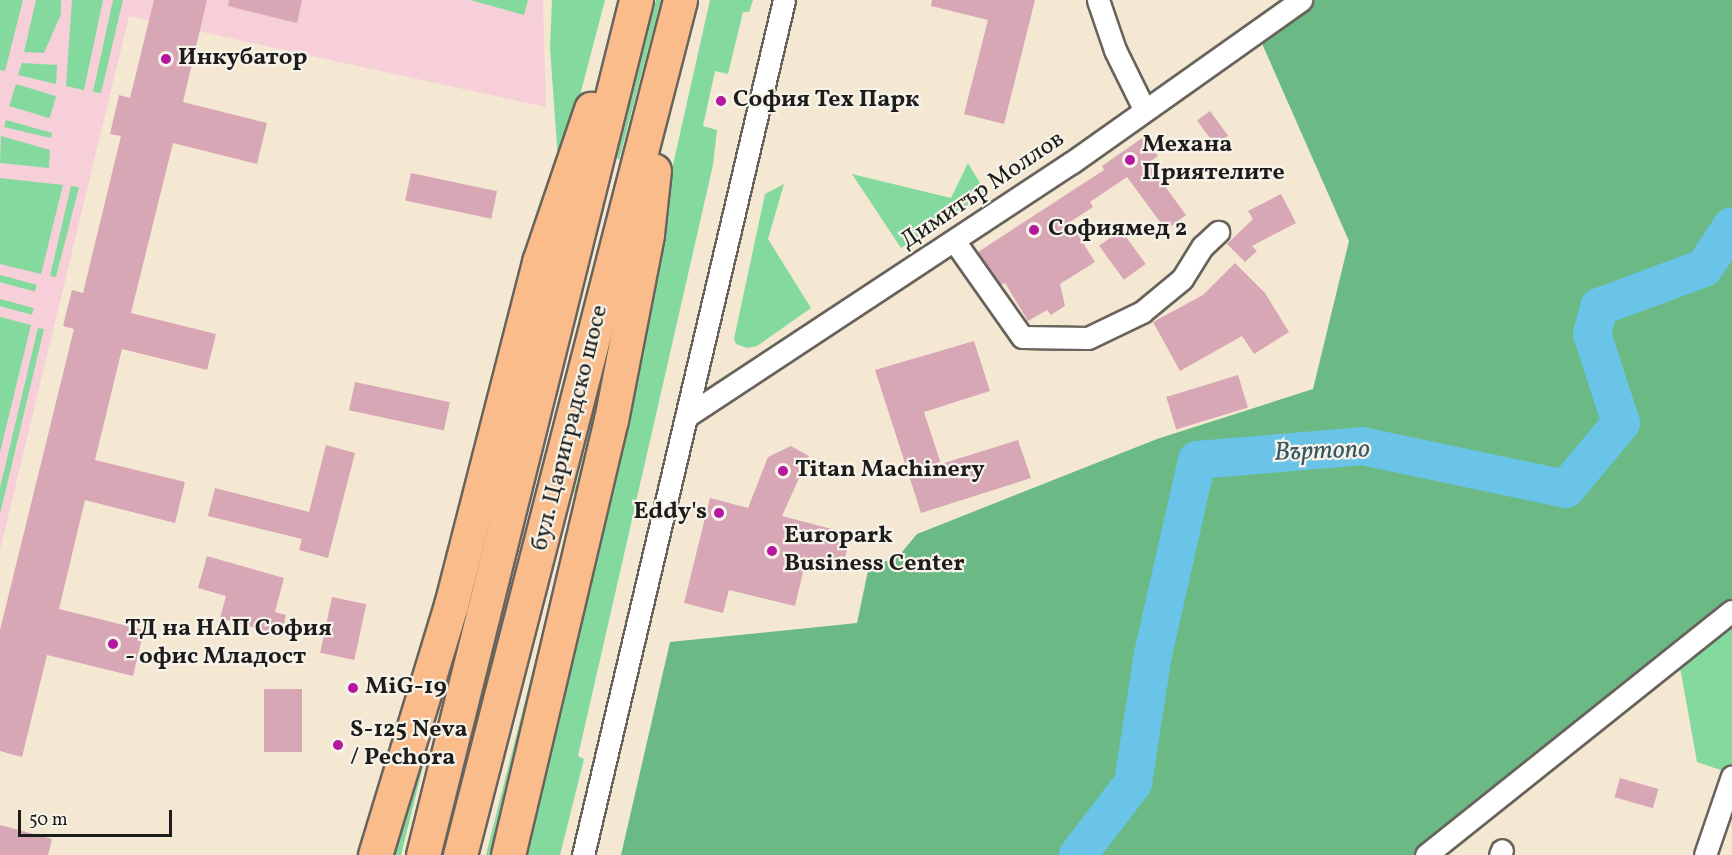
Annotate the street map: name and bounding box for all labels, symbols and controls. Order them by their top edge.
place label: Инкубатор [178,45,307,73]
marker: Инкубатор [159,52,173,66]
place label: София Тех Парк [733,87,920,115]
marker: София Тех Парк [714,94,728,108]
street label: Димитър Моллов [895,125,1071,257]
place label: Механа Приятелите [1142,132,1285,188]
marker: Механа Приятелите [1123,153,1137,167]
place label: Софиямед 2 [1048,216,1187,244]
marker: Софиямед 2 [1025,221,1043,239]
street label: бул. Цариградско шосе [527,302,615,554]
water label: Въртопо [1274,435,1370,469]
place label: Titan Machinery [795,457,985,485]
marker: Titan Machinery [776,464,790,478]
place label: Eddy's [634,499,707,527]
marker: Eddy's [712,506,726,520]
place label: Europark Business Center [784,523,965,579]
marker: Europark Business Center [765,544,779,558]
place label: ТД на НАП София - офис Младост [125,616,332,672]
marker: ТД на НАП София - офис Младост [106,637,120,651]
place label: MiG-19 [365,674,447,702]
marker: MiG-19 [346,681,360,695]
place label: S-125 Neva / Pechora [350,717,468,773]
marker: S-125 Neva / Pechora [331,738,345,752]
scale bar [21,798,176,836]
text: 50 m [29,808,68,833]

